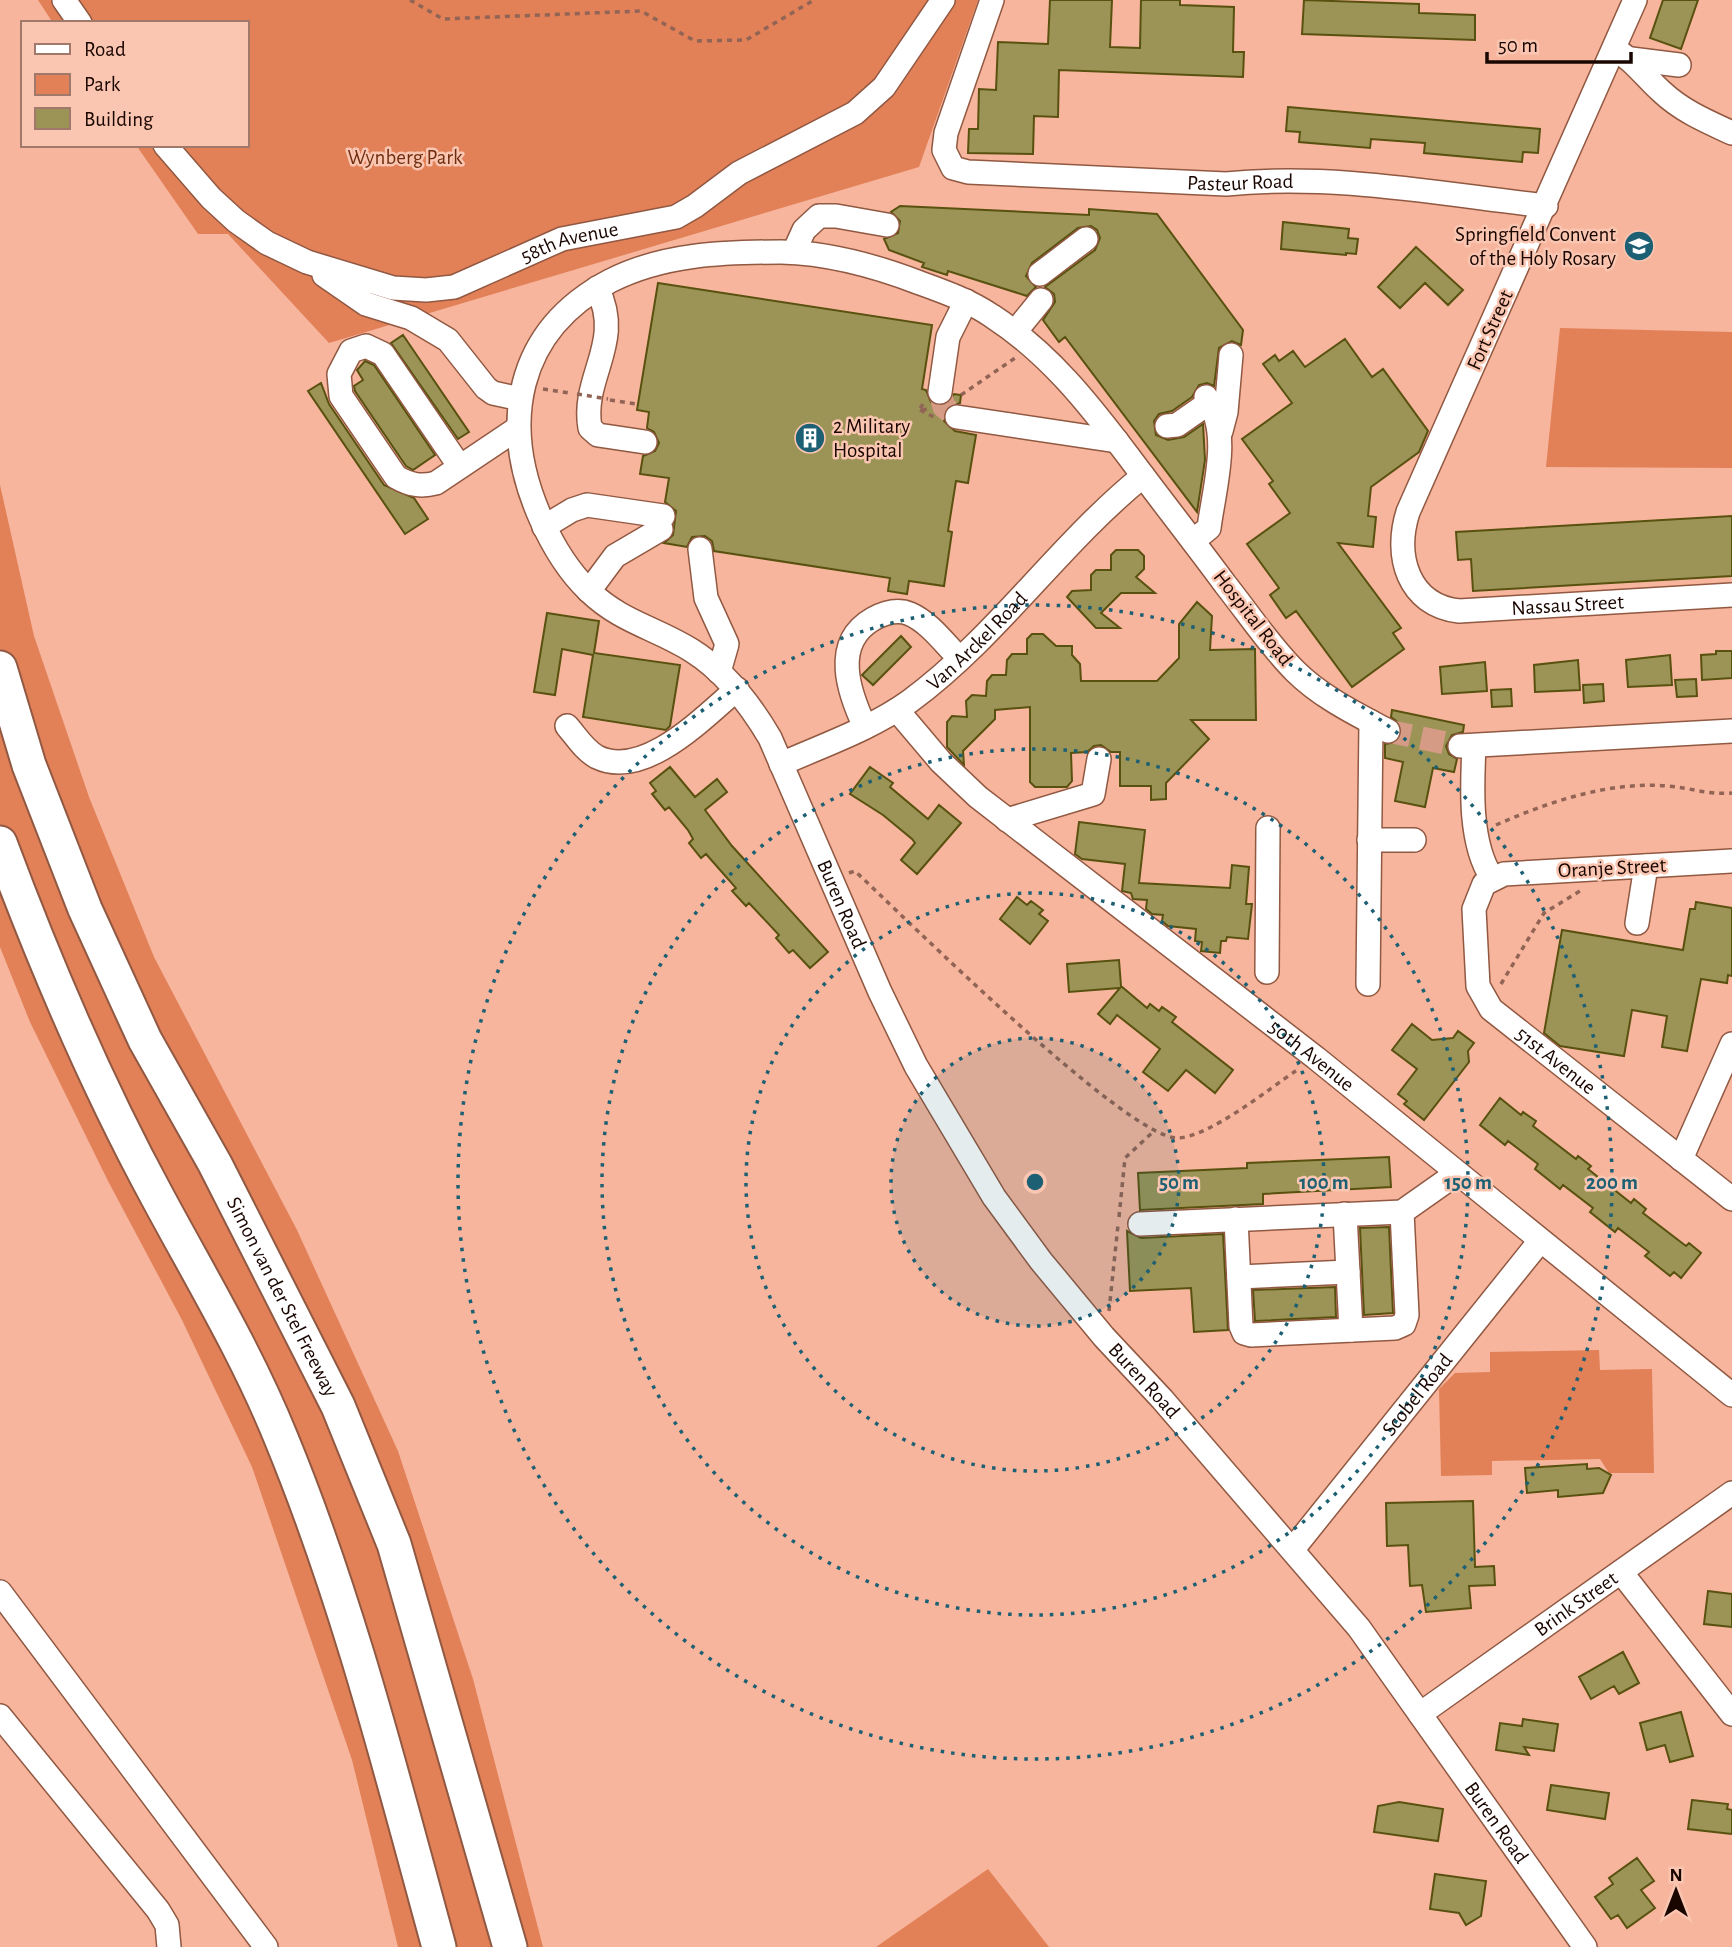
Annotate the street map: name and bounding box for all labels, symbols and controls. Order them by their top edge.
legend [21,21,248,147]
scale bar [1487,21,1630,65]
text: 50 m [1498,35,1538,56]
text: Road [84,39,126,60]
text: Park [84,74,121,95]
text: Building [84,109,154,130]
park label: Wynberg Park [347,147,463,168]
street label: Pasteur Road [1187,170,1293,195]
street label: 58th Avenue [517,218,620,267]
place label: Springfield Convent of the Holy Rosary [1455,224,1616,269]
school or university icon: Springfield Convent of the Holy Rosary [1622,229,1656,263]
street label: Fort Street [1463,287,1517,373]
place label: 2 Military Hospital [833,416,910,461]
building icon: 2 Military Hospital [793,421,827,455]
street label: Hospital Road [1209,566,1297,670]
street label: Van Arckel Road [923,588,1031,694]
street label: Nassau Street [1511,591,1625,618]
street label: Oranje Street [1557,855,1667,881]
street label: Buren Road [814,857,870,952]
street label: 50th Avenue [1265,1015,1358,1095]
street label: 51st Avenue [1512,1023,1600,1098]
centre of rings [1023,1170,1047,1194]
text: 50 m [1159,1172,1199,1193]
text: 100 m [1299,1172,1349,1193]
text: 150 m [1444,1172,1492,1193]
text: 200 m [1586,1172,1638,1193]
street label: Simon van der Stel Freeway [223,1193,342,1400]
street label: Buren Road [1105,1339,1184,1422]
street label: Scobel Road [1378,1349,1456,1440]
street label: Brink Street [1530,1567,1621,1640]
street label: Buren Road [1461,1778,1533,1867]
north arrow [1641,1856,1711,1926]
text: N [1669,1866,1683,1885]

